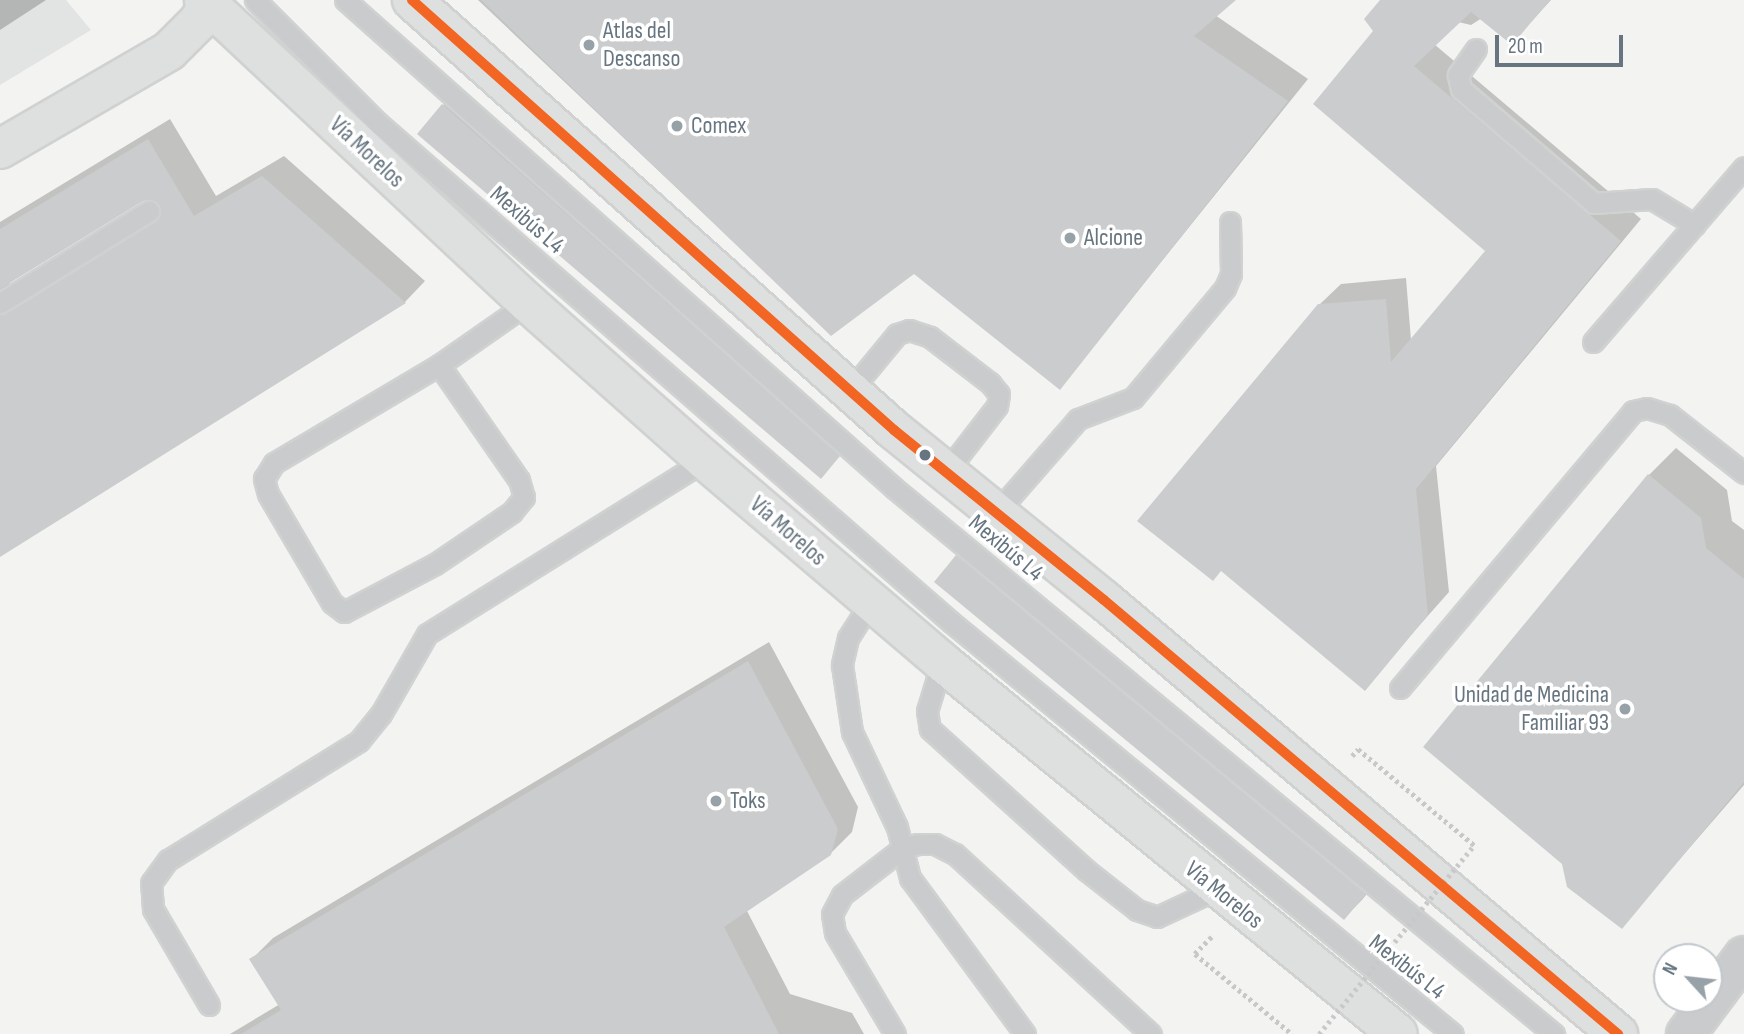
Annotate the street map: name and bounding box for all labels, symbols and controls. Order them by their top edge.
place label: Atlas del Descanso [603,17,680,73]
scale bar [1499,21,1627,65]
text: 20 m [1508,34,1543,59]
marker: Atlas del Descanso [581,37,597,53]
street label: Vía Morelos [324,110,410,194]
place label: Comex [691,112,746,140]
marker: Comex [669,118,685,134]
street label: Mexibús L4 [484,180,570,260]
place label: Alcione [1084,224,1143,252]
marker: Alcione [1062,230,1078,246]
unlabelled marker [918,448,932,462]
street label: Vía Morelos [744,490,832,572]
street label: Mexibús L4 [963,508,1049,588]
place label: Unidad de Medicina Familiar 93 [1454,681,1609,737]
marker: Unidad de Medicina Familiar 93 [1615,699,1635,719]
place label: Toks [730,787,766,815]
marker: Toks [708,793,724,809]
street label: Vía Morelos [1179,855,1269,935]
street label: Mexibús L4 [1363,928,1451,1006]
north arrow [1653,943,1723,1013]
text: N [1658,959,1683,979]

